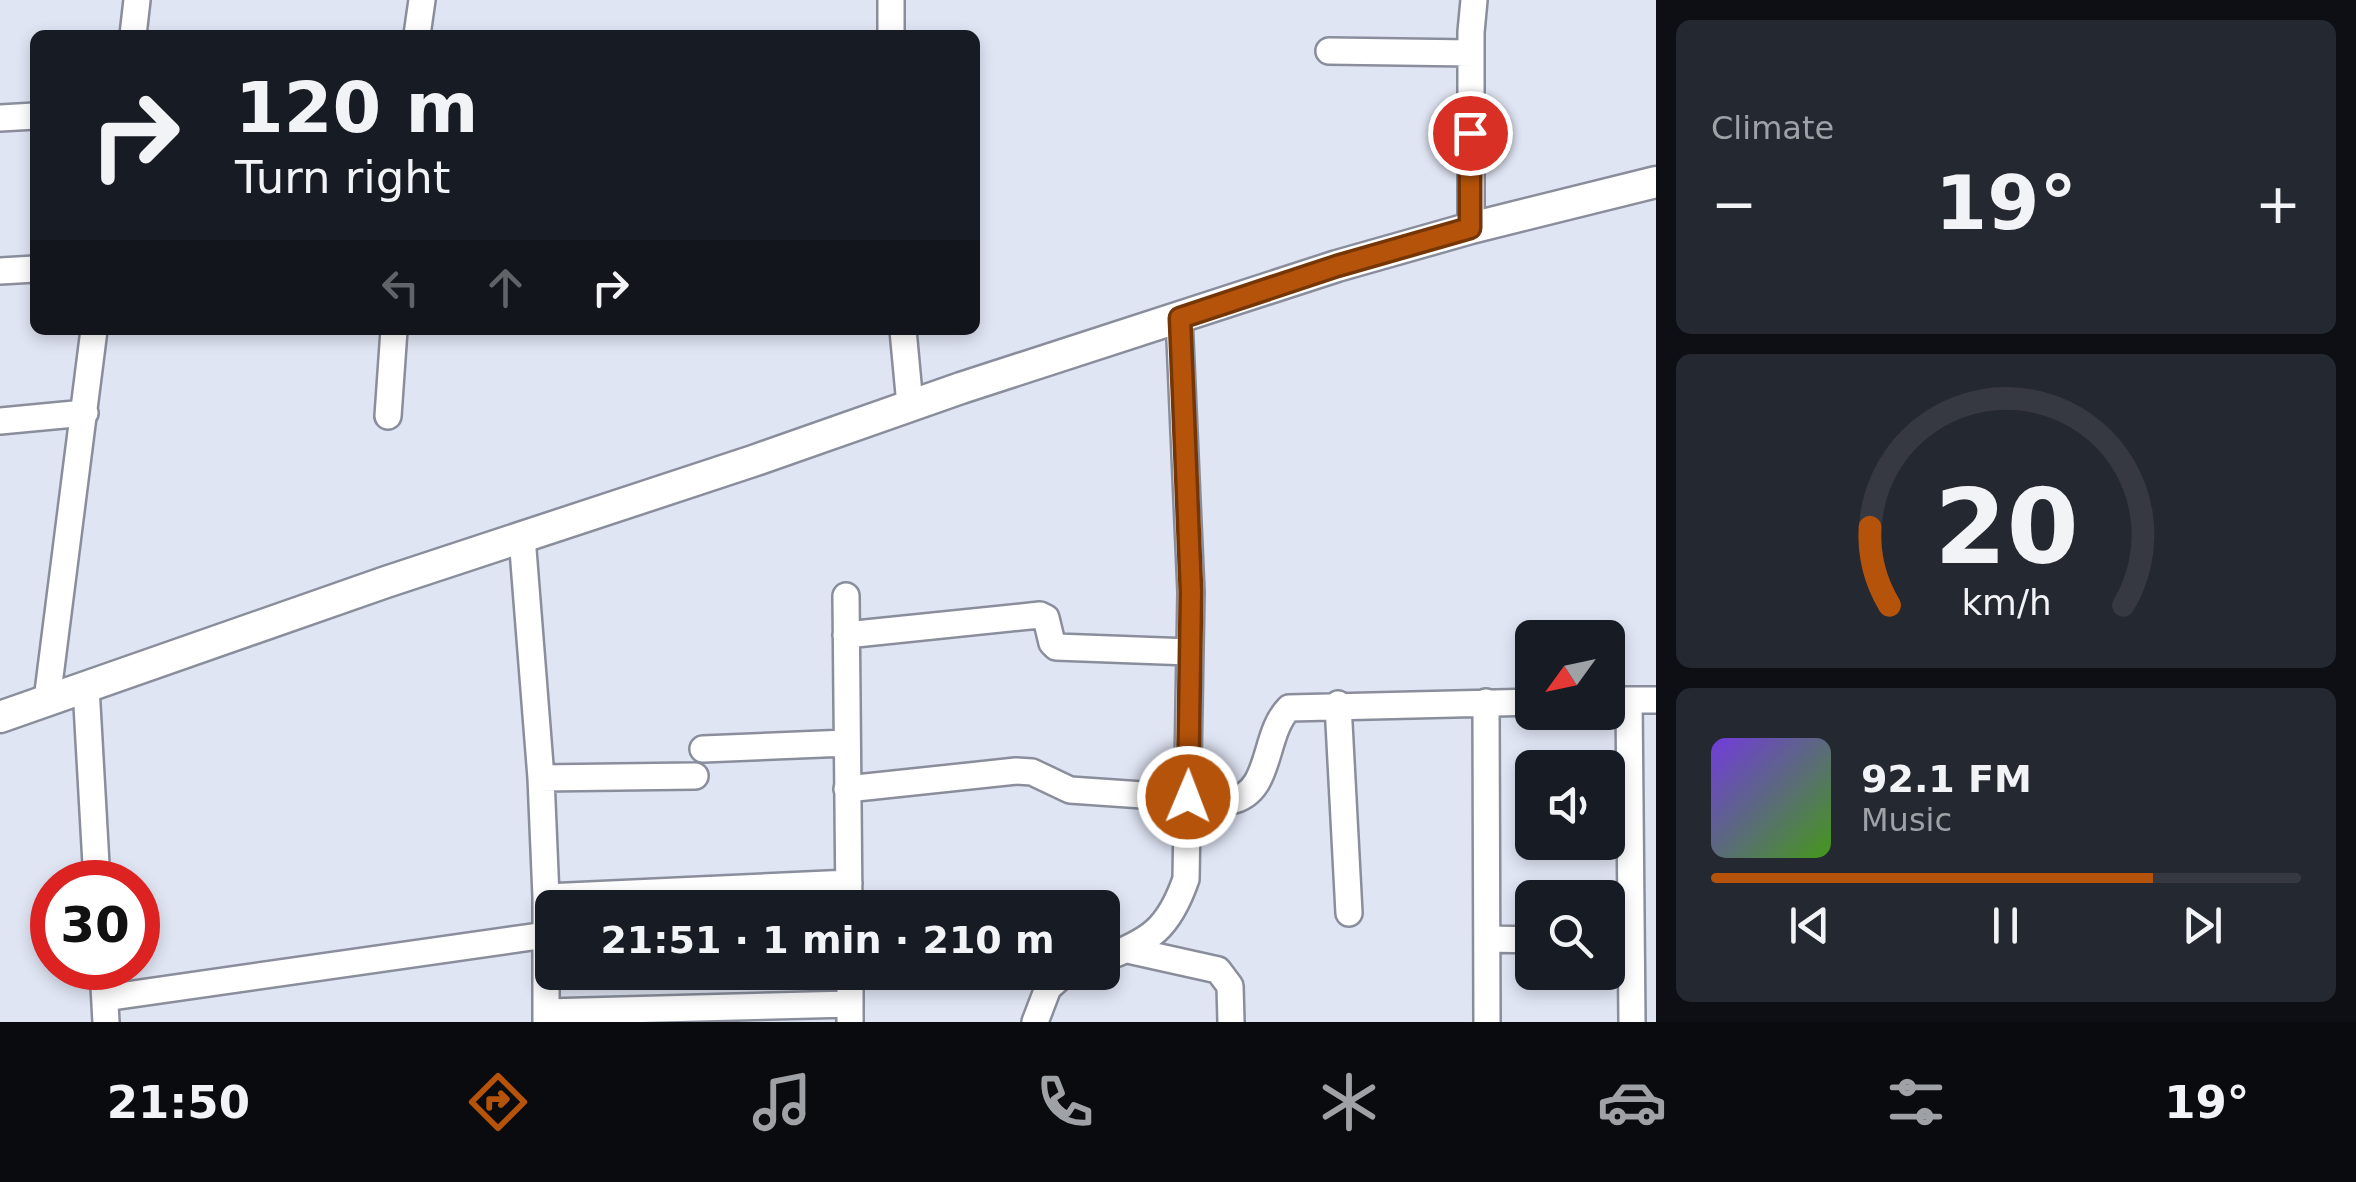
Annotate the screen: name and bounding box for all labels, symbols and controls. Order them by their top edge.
text: 120 m [235,67,478,149]
icon: right [70,70,200,200]
pin [1428,91,1513,176]
icon: arrive [1443,106,1498,161]
text: Climate [1711,109,1834,147]
text: Turn right [235,151,450,204]
text: 19° [1935,159,2077,247]
text: − [1711,172,1757,236]
text: + [2255,172,2301,236]
icon: left [373,260,428,315]
icon: ahead [478,260,533,315]
icon: right [583,260,638,315]
text: 20 [1934,466,2078,588]
text: km/h [1961,582,2051,623]
north arrow [1515,620,1625,730]
map controls [1515,620,1625,990]
position arrow [1136,745,1240,849]
button: sound [1515,750,1625,860]
text: 92.1 FM [1861,757,2032,801]
text: Music [1861,801,1952,839]
speed limit sign: 30 [30,860,160,990]
button: search [1515,880,1625,990]
icon: previous [1782,898,1837,953]
icon: pause [1978,898,2033,953]
icon: next [2175,898,2230,953]
text: 21:51 · 1 min · 210 m [600,918,1055,962]
icon: directions [463,1067,533,1137]
icon: music [747,1067,817,1137]
icon: phone [1030,1067,1100,1137]
icon: climate [1314,1067,1384,1137]
icon: car [1597,1067,1667,1137]
icon: filters [1881,1067,1951,1137]
text: 21:50 [107,1076,250,1129]
text: 19° [2164,1076,2249,1129]

